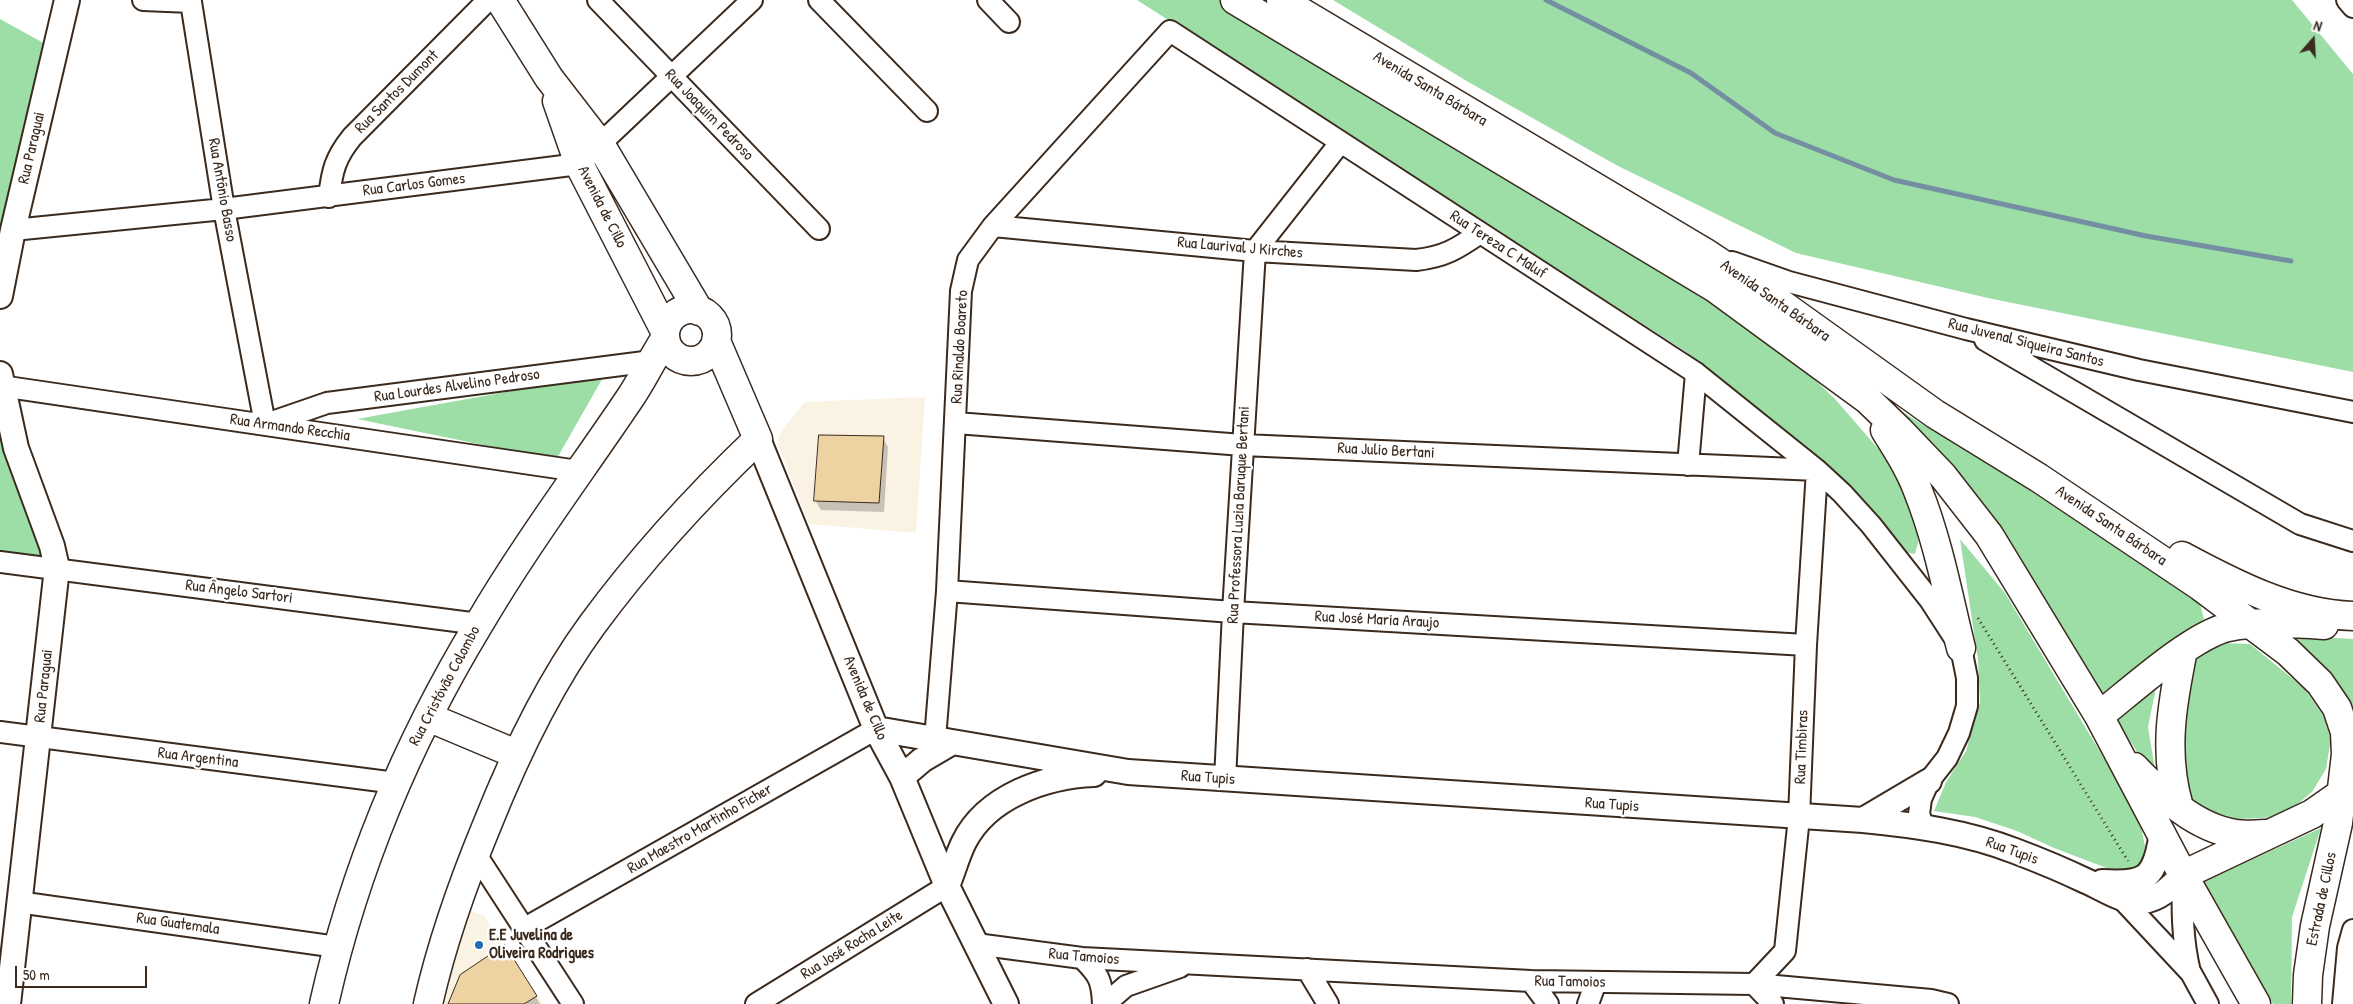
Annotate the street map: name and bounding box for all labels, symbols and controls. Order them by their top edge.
north arrow [2288,15,2338,65]
text: N [2311,15,2325,36]
street label: Rua Santos Dumont [351,46,443,138]
street label: Avenida Santa Bárbara [1369,47,1491,131]
street label: Rua Joaquim Pedroso [661,65,757,165]
street label: Rua Paraguai [14,110,50,186]
street label: Rua Antônio Basso [203,137,241,243]
street label: Avenida de Cillo [573,163,631,251]
street label: Rua Carlos Gomes [362,169,466,201]
street label: Rua Tereza C Maluf [1446,207,1550,283]
street label: Rua Laurival J Kirches [1177,233,1303,263]
street label: Avenida Santa Bárbara [1716,256,1834,346]
street label: Rua Rinaldo Boareto [947,290,973,404]
street label: Rua Juvenal Siqueira Santos [1946,314,2106,372]
street label: Rua Lourdes Alvelino Pedroso [373,365,541,407]
street label: Rua Professora Luzia Baruque Bertani [1224,406,1254,624]
street label: Rua Armando Recchia [229,410,351,446]
street label: Rua Julio Bertani [1337,439,1435,463]
street label: Avenida Santa Bárbara [2052,482,2170,570]
street label: Rua Ângelo Sartori [184,576,294,608]
street label: Rua José Maria Araujo [1314,607,1440,633]
street label: Rua Cristóvão Colombo [405,623,485,749]
street label: Rua Paraguai [31,649,57,723]
street label: Avenida de Cillo [839,653,891,743]
street label: Rua Timbiras [1791,710,1813,784]
street label: Rua Argentina [157,744,239,772]
street label: Rua Tupis [1180,767,1236,789]
street label: Rua Maestro Martinho Ficher [624,780,776,878]
street label: Rua Tupis [1584,794,1640,816]
street label: Rua Tupis [1983,833,2041,869]
street label: Estrada de Cillos [2303,850,2341,948]
street label: Rua José Rocha Leite [797,906,907,984]
street label: Rua Guatemala [135,909,221,939]
place label: E.E Juvelina de Oliveira Rodrigues [489,926,594,964]
marker: E.E Juvelina de Oliveira Rodrigues [473,939,485,951]
street label: Rua Tamoios [1048,944,1120,970]
scale bar [18,956,150,988]
text: 50 m [23,964,50,985]
street label: Rua Tamoios [1534,972,1606,992]

